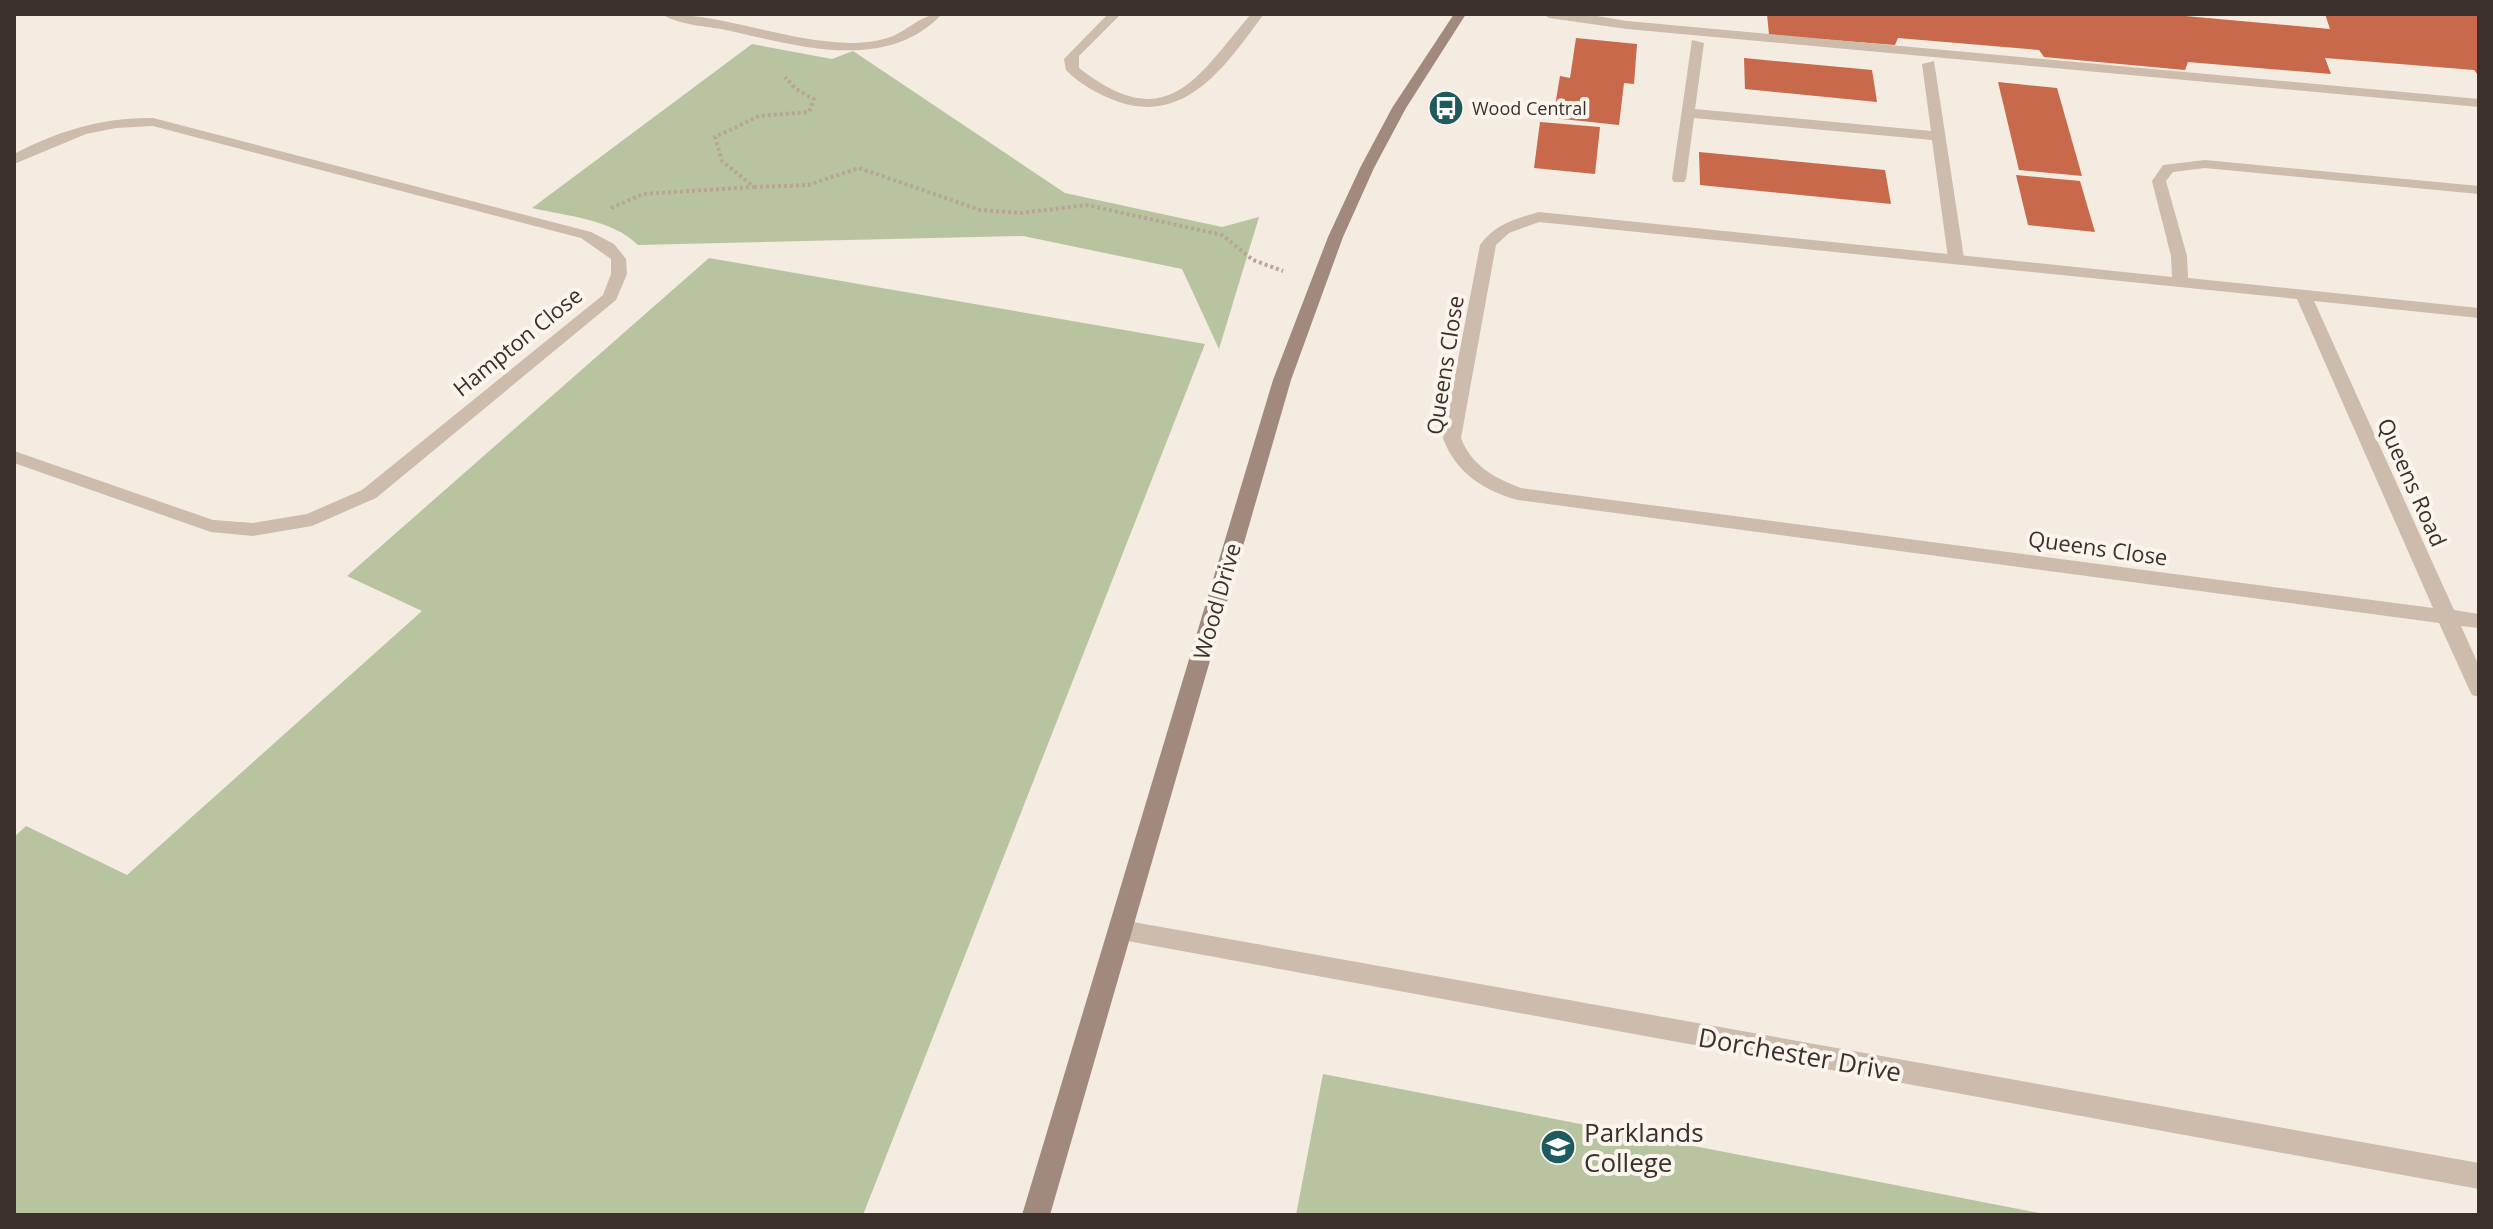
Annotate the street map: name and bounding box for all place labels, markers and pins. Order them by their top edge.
bus stop icon: Wood Central [1427,89,1465,127]
place label: Wood Central [1472,96,1587,120]
place label: Parklands College [1584,1114,1704,1180]
school or university icon: Parklands College [1539,1128,1577,1166]

